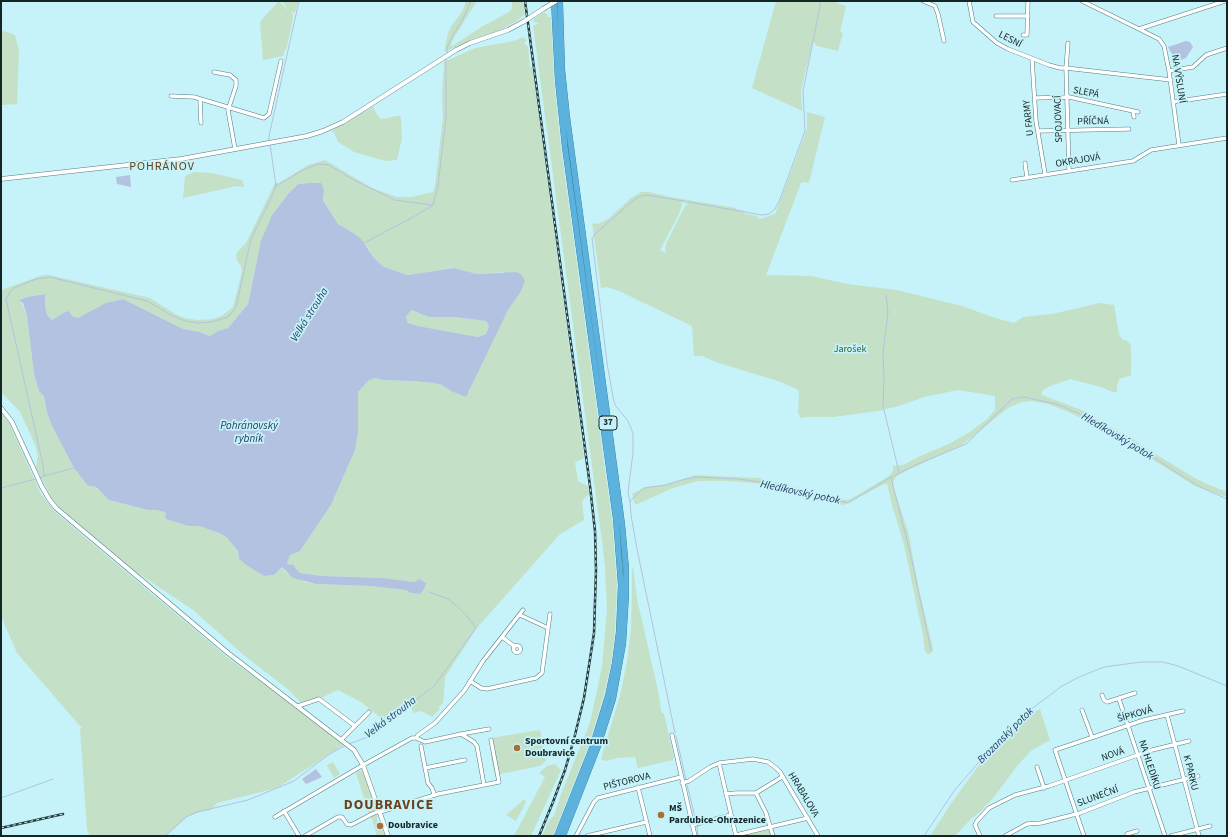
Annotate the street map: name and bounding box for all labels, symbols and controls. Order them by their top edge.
street label: LESNÍ [996,29,1024,51]
street label: NA VÝSLUNÍ [1168,54,1188,104]
street label: SLEPÁ [1072,85,1100,101]
street label: SPOJOVACÍ [1052,95,1066,143]
street label: U FARMY [1021,99,1037,137]
street label: PŘÍČNÁ [1077,116,1109,128]
street label: OKRAJOVÁ [1055,152,1101,170]
district label: POHRÁNOV [129,160,195,174]
water label: Velká strouha [288,286,332,344]
park label: Jarošek [834,344,866,356]
water label: Hledíkovský potok [1079,410,1155,464]
road number: 37 [599,416,617,430]
water label: Pohránovský rybník [220,420,278,446]
water label: Hledíkovský potok [759,478,841,508]
water label: Velká strouha [363,694,419,742]
street label: ŠÍPKOVÁ [1116,704,1154,726]
water label: Brozanský potok [975,705,1037,767]
place label: Sportovní centrum Doubravice [525,736,608,760]
street label: NA HLEDÍKU [1135,739,1163,791]
marker: Sportovní centrum Doubravice [512,743,522,753]
street label: NOVÁ [1100,745,1126,765]
street label: K PARKU [1180,754,1200,792]
street label: PIŠTOROVA [602,770,652,794]
street label: HRABALOVA [785,770,821,820]
street label: SLUNEČNÍ [1076,784,1120,810]
district label: DOUBRAVICE [344,798,434,814]
place label: MŠ Pardubice-Ohrazenice [669,803,766,826]
marker: MŠ Pardubice-Ohrazenice [656,810,666,820]
place label: Doubravice [388,820,438,832]
marker: Doubravice [375,821,385,831]

